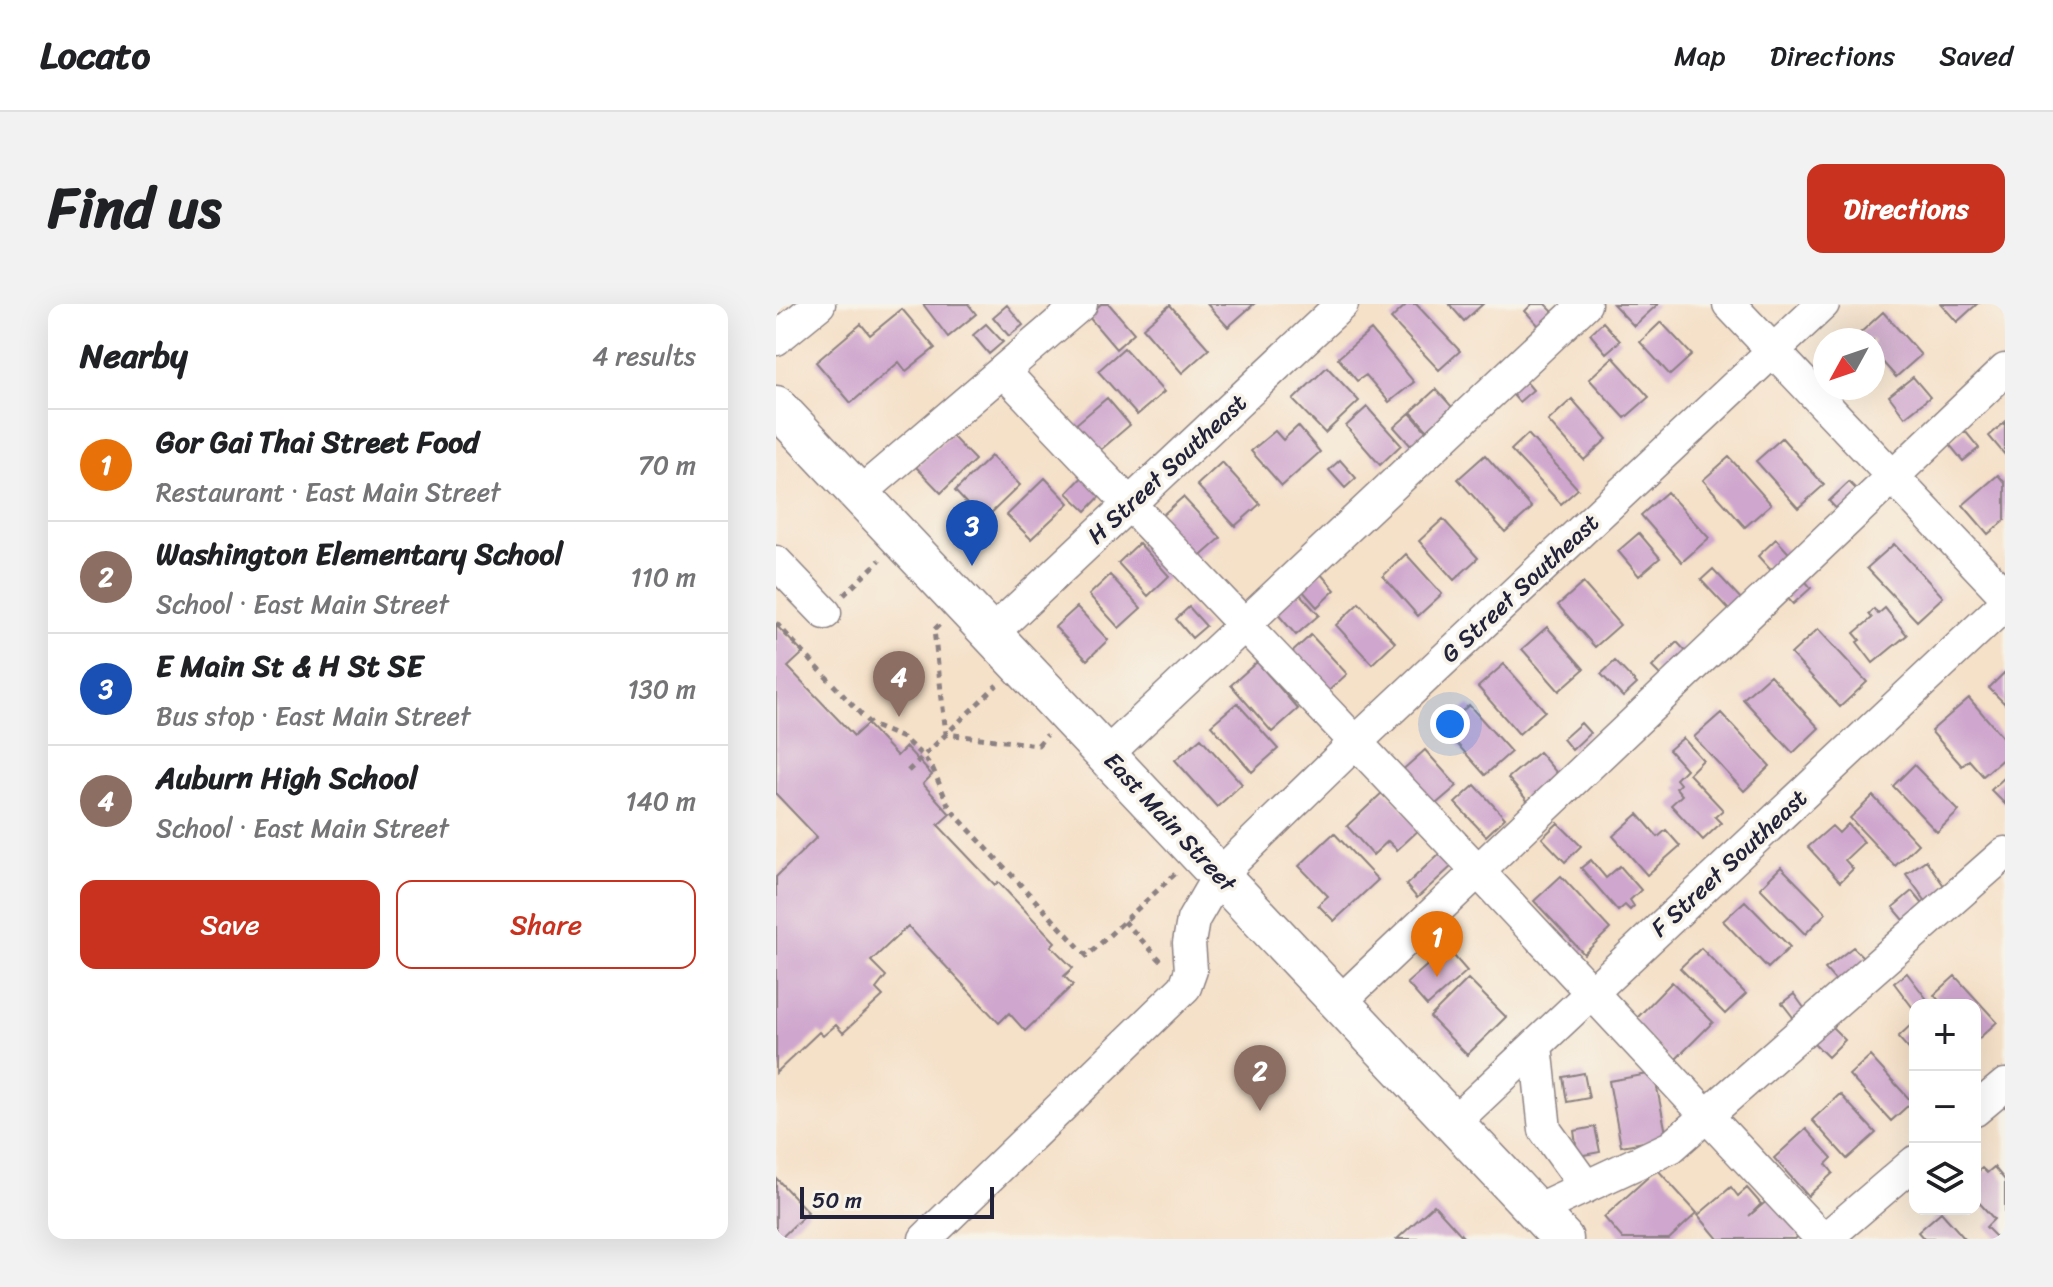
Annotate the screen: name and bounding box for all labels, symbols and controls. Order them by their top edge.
text: Locato [40,22,150,89]
text: Map [1674,31,1726,80]
text: Directions [1770,31,1895,80]
text: Saved [1939,31,2013,80]
text: Find us [48,159,221,258]
button: Directions [1807,164,2005,253]
text: Nearby [80,326,188,386]
north arrow [1813,328,1885,400]
text: 4 results [592,333,696,379]
street label: H Street Southeast [1077,383,1257,555]
text: Gor Gai Thai Street Food [156,415,479,469]
text: 1 [100,442,112,488]
text: 70 m [638,442,696,488]
text: Restaurant · East Main Street [156,469,500,515]
pin: 3 [946,500,998,566]
street label: G Street Southeast [1431,503,1609,673]
text: Washington Elementary School [156,527,563,581]
text: 2 [98,554,114,600]
text: 110 m [631,554,696,600]
text: School · East Main Street [156,581,449,627]
text: E Main St & H St SE [156,639,423,693]
pin: 4 [873,651,925,717]
text: 3 [99,666,113,712]
text: 130 m [627,666,696,712]
text: Bus stop · East Main Street [156,693,470,739]
your location [1430,704,1470,744]
street label: East Main Street [1093,742,1248,903]
text: Auburn High School [156,751,417,805]
text: 4 [98,778,114,824]
text: 140 m [625,778,696,824]
street label: F Street Southeast [1640,778,1818,948]
text: School · East Main Street [156,805,449,851]
button: Save [80,880,380,969]
button: Share [396,880,696,969]
pin: 1 [1411,911,1463,977]
map controls [1909,999,1981,1215]
button: + [1909,999,1981,1071]
pin: 2 [1234,1045,1286,1111]
button: − [1909,1071,1981,1143]
button: layers [1909,1143,1981,1215]
text: 50 m [812,1181,862,1220]
scale bar [800,1183,994,1219]

